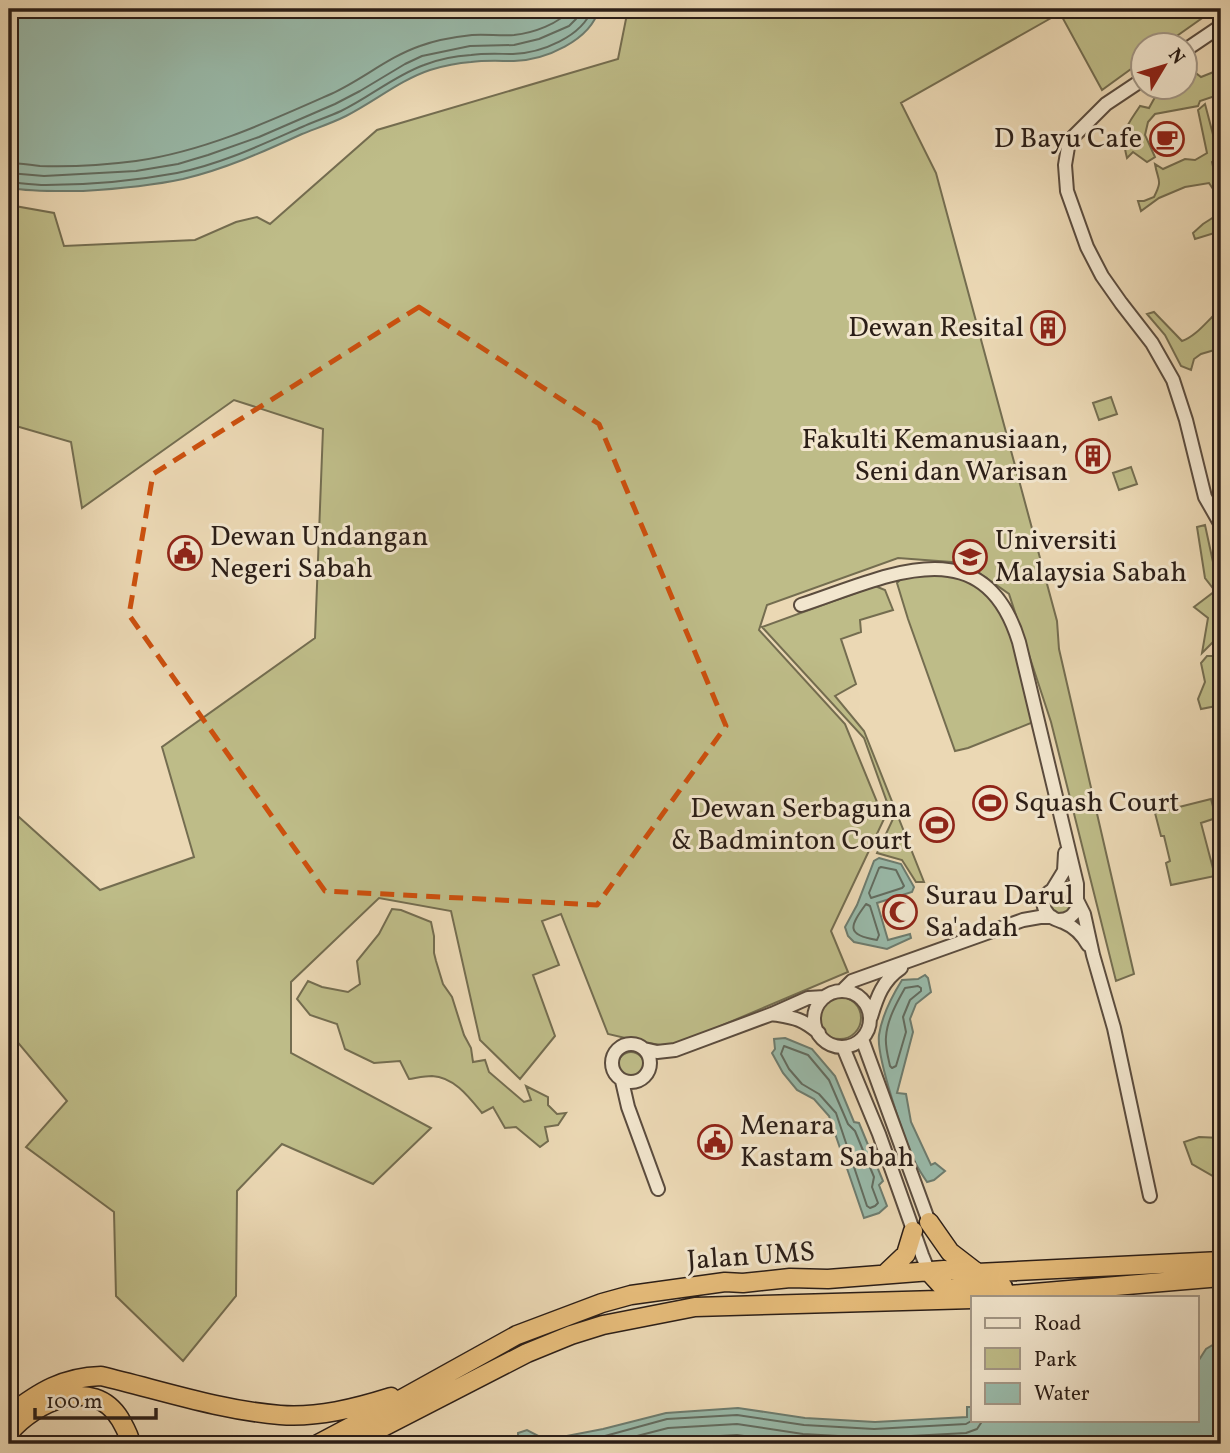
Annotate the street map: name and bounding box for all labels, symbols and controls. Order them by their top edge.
north arrow [1128,32,1198,102]
text: N [1161,43,1190,70]
place label: D Bayu Cafe [994,120,1142,159]
cafe icon: D Bayu Cafe [1148,120,1186,158]
place label: Dewan Resital [848,309,1024,348]
building icon: Dewan Resital [1029,309,1067,347]
place label: Fakulti Kemanusiaan, Seni dan Warisan [802,421,1068,492]
building icon: Fakulti Kemanusiaan, Seni dan Warisan [1074,437,1112,475]
place label: Dewan Undangan Negeri Sabah [210,518,428,589]
place label: Universiti Malaysia Sabah [995,522,1187,593]
public building icon: Dewan Undangan Negeri Sabah [166,534,204,572]
school or university icon: Universiti Malaysia Sabah [951,538,989,576]
sports icon: Squash Court [971,784,1009,822]
place label: Squash Court [1014,784,1179,823]
place label: Dewan Serbaguna & Badminton Court [671,790,912,861]
sports icon: Dewan Serbaguna & Badminton Court [918,806,956,844]
place label: Surau Darul Sa'adah [925,877,1074,948]
mosque icon: Surau Darul Sa'adah [881,893,919,931]
place label: Menara Kastam Sabah [740,1107,914,1178]
public building icon: Menara Kastam Sabah [696,1123,734,1161]
street label: Jalan UMS [686,1233,816,1281]
legend [971,1296,1198,1422]
text: Road [1034,1310,1081,1339]
text: Park [1034,1346,1077,1375]
scale bar [35,1376,156,1420]
text: Water [1034,1380,1090,1409]
text: 100 m [46,1388,103,1417]

